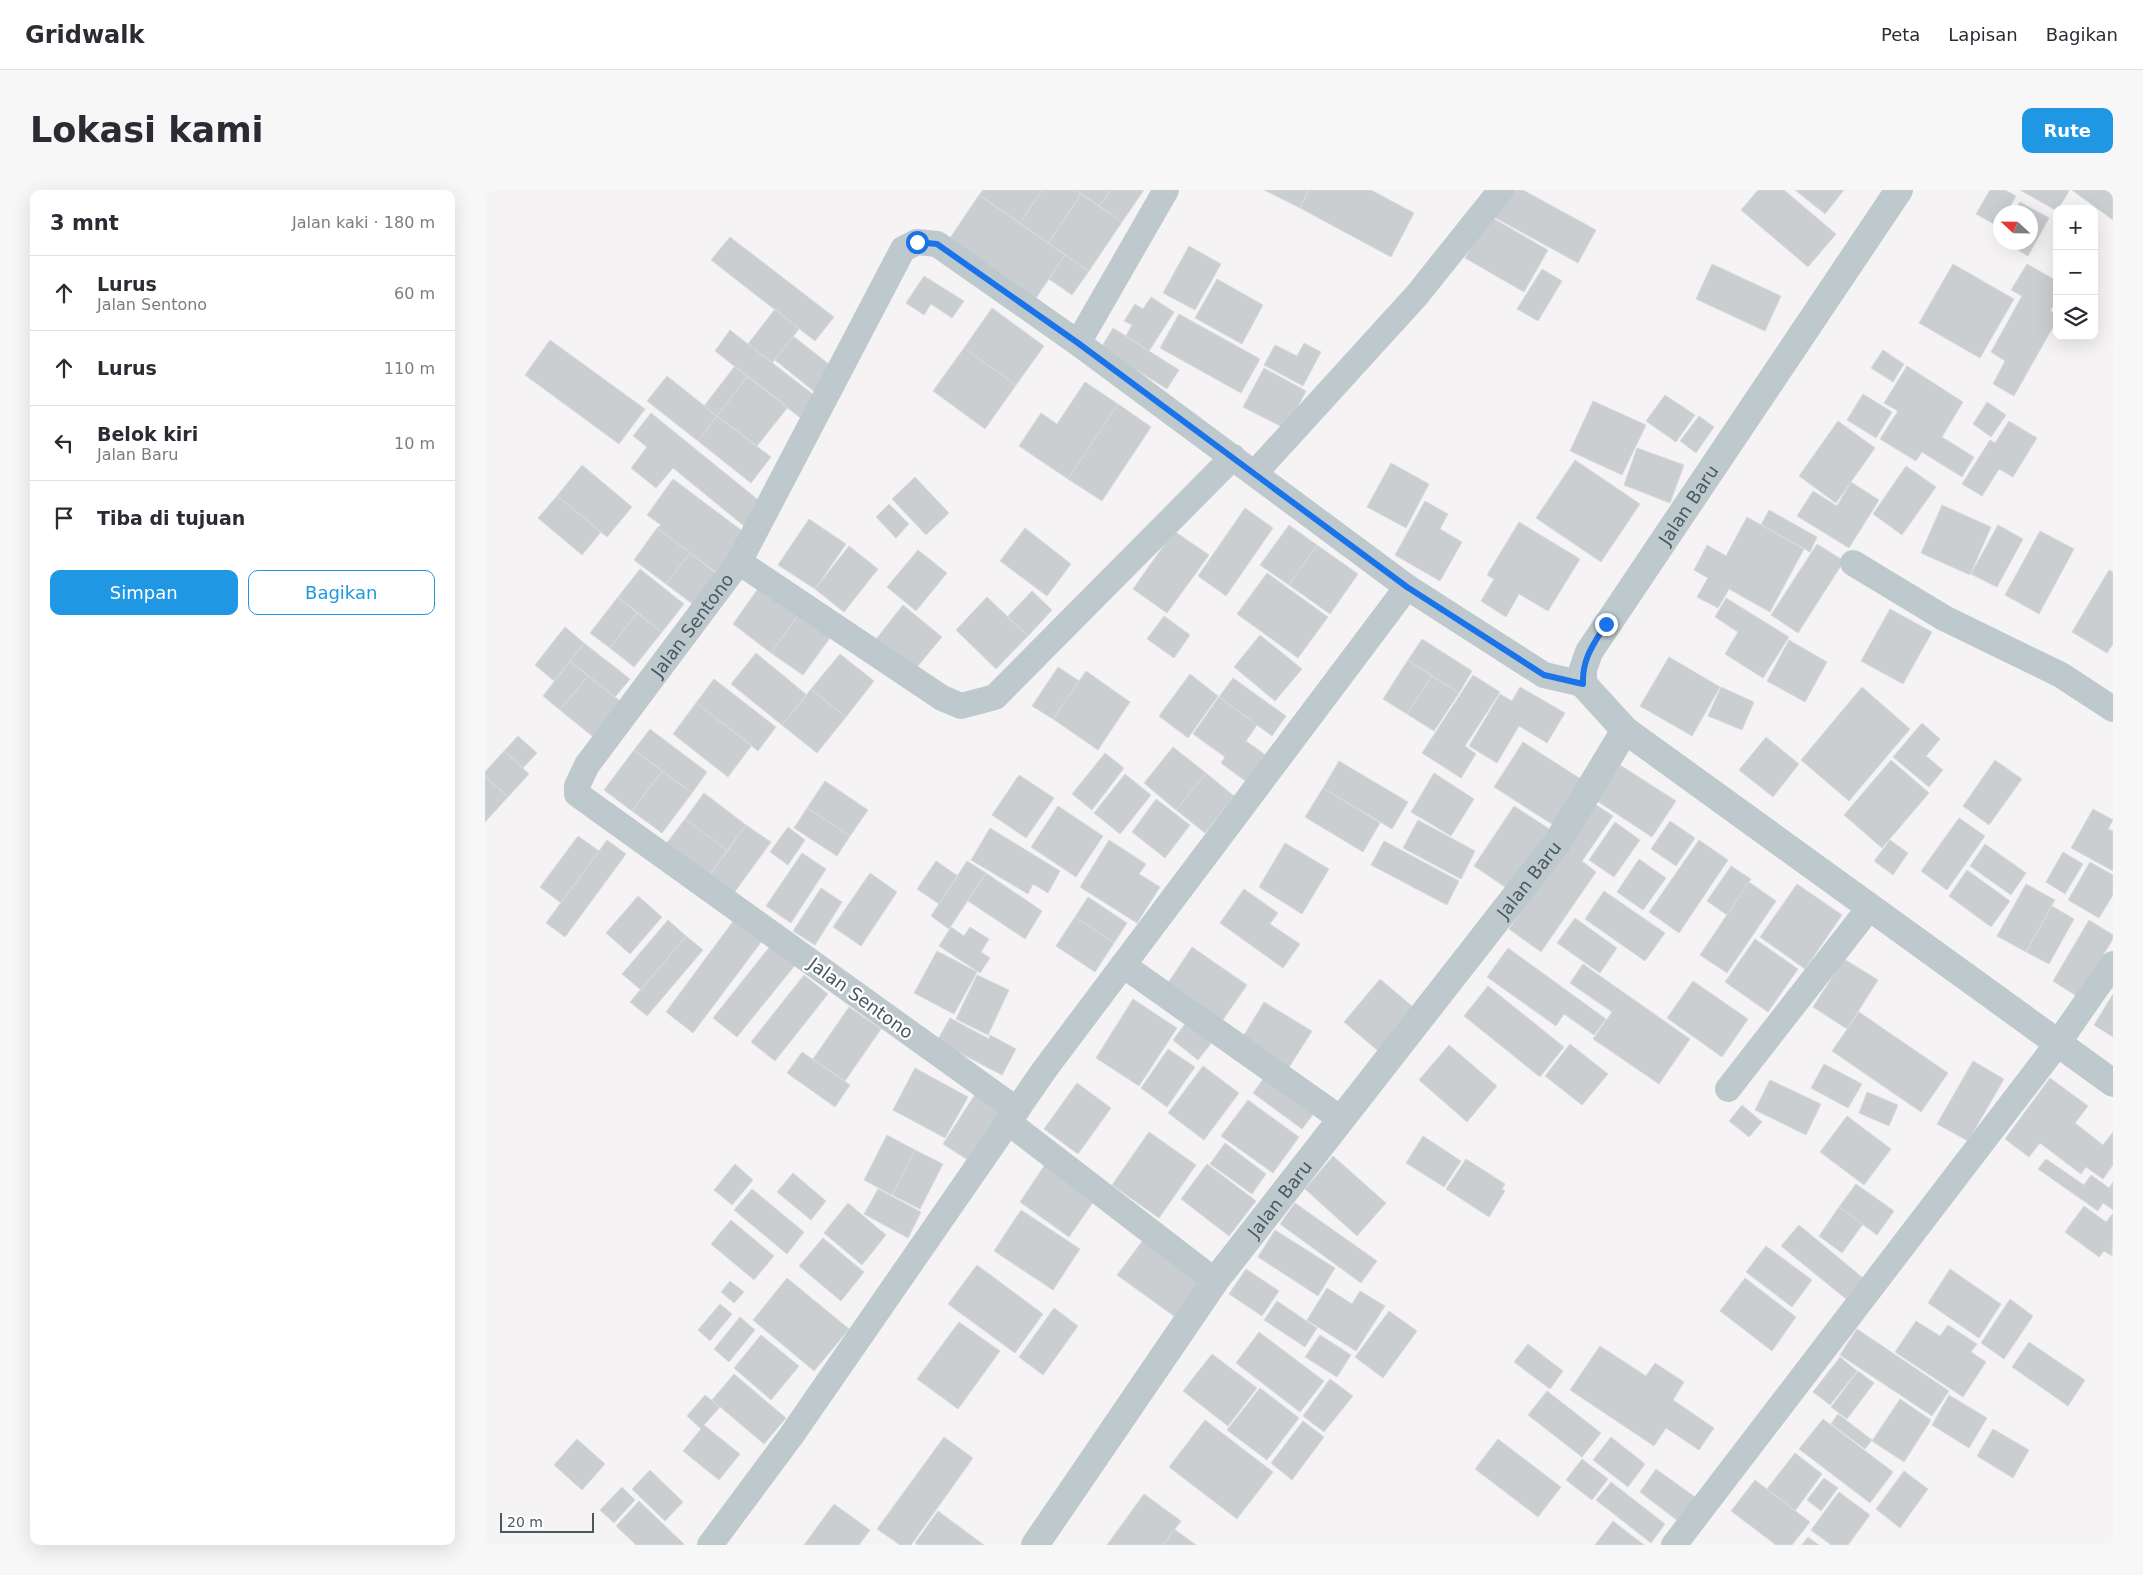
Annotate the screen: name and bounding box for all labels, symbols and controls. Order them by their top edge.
text: Gridwalk [25,21,145,49]
text: Peta [1881,24,1920,45]
text: Lapisan [1948,24,2018,45]
text: Bagikan [2046,24,2118,45]
button: Rute [2022,108,2113,153]
text: Lokasi kami [30,110,264,150]
north arrow [1993,205,2038,250]
map controls [2053,205,2098,340]
button: + [2053,205,2098,250]
text: 3 mnt [50,211,119,235]
text: Jalan kaki · 180 m [292,213,435,232]
route start [906,231,929,254]
button: − [2053,250,2098,295]
text: Lurus [97,273,157,295]
icon: ahead [50,279,78,307]
text: 60 m [394,284,435,303]
text: Jalan Sentono [97,295,207,314]
button: layers [2053,295,2098,340]
icon: ahead [50,354,78,382]
text: Lurus [97,357,157,379]
text: 110 m [384,359,435,378]
text: Belok kiri [97,423,198,445]
icon: left [50,429,78,457]
text: 10 m [394,434,435,453]
text: Jalan Baru [97,445,179,464]
street label: Jalan Baru [1653,461,1722,549]
icon: arrive [50,504,78,532]
text: Tiba di tujuan [97,507,245,529]
street label: Jalan Sentono [646,569,737,682]
button: Simpan [50,570,238,615]
button: Bagikan [248,570,435,615]
route end [1595,613,1618,636]
street label: Jalan Baru [1491,837,1565,923]
street label: Jalan Sentono [804,953,917,1043]
street label: Jalan Baru [1242,1156,1316,1242]
scale bar [500,1510,594,1533]
text: 20 m [507,1514,543,1530]

